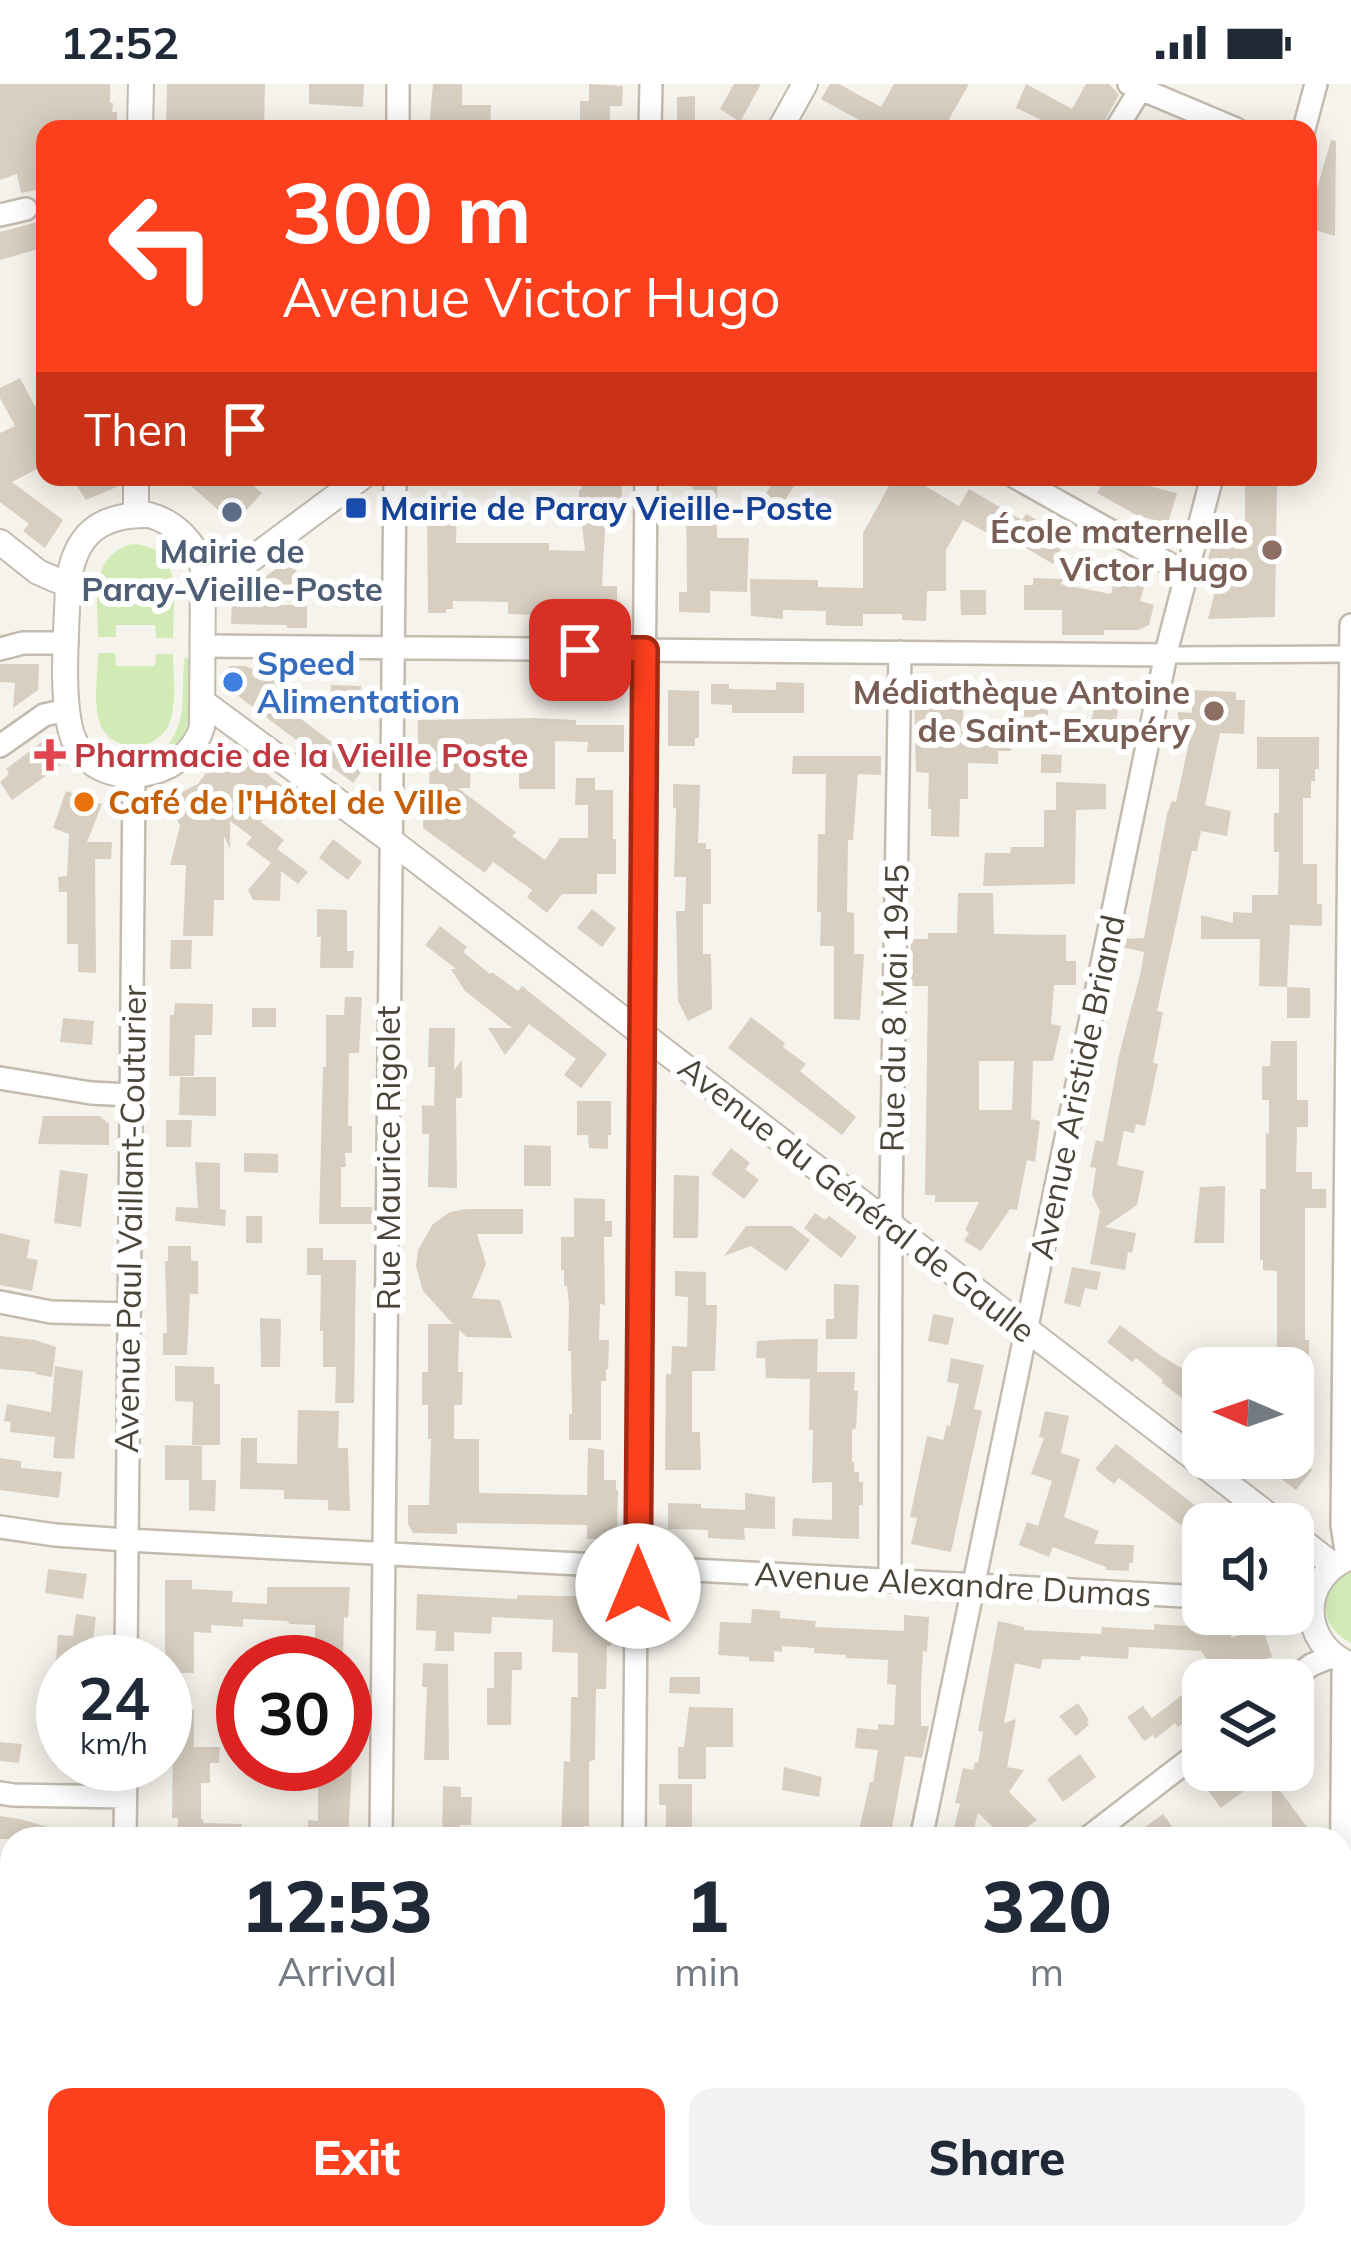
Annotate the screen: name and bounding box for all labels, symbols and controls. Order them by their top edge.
text: 12:52 [60,14,179,70]
text: 300 m [282,159,532,264]
icon: left [84,168,240,324]
text: Avenue Victor Hugo [282,263,781,331]
icon: arrive [212,396,278,462]
text: Then [84,401,188,457]
place label: Mairie de Paray Vieille-Poste [380,487,833,528]
marker: Mairie de Paray Vieille-Poste [343,495,369,521]
marker: Mairie de Paray-Vieille-Poste [219,499,245,525]
place label: École maternelle Victor Hugo [990,510,1248,589]
place label: Mairie de Paray-Vieille-Poste [81,530,383,609]
marker: École maternelle Victor Hugo [1259,537,1285,563]
pin [529,599,631,701]
icon: arrive [547,617,613,683]
place label: Speed Alimentation [257,642,460,721]
marker: Speed Alimentation [220,669,246,695]
place label: Médiathèque Antoine de Saint-Exupéry [853,671,1190,750]
marker: Médiathèque Antoine de Saint-Exupéry [1201,698,1227,724]
place label: Pharmacie de la Vieille Poste [74,734,528,775]
marker: Pharmacie de la Vieille Poste [37,742,63,768]
place label: Café de l'Hôtel de Ville [108,781,462,822]
marker: Café de l'Hôtel de Ville [71,789,97,815]
street label: Rue du 8 Mai 1945 [870,864,917,1152]
street label: Avenue Aristide Briand [1020,911,1133,1263]
street label: Avenue Paul Vaillant-Couturier [105,985,154,1453]
street label: Rue Maurice Rigolet [367,1006,408,1310]
street label: Avenue du Général de Gaulle [671,1047,1044,1351]
north arrow [1182,1347,1314,1479]
map controls [1182,1347,1314,1791]
button: sound [1182,1503,1314,1635]
position arrow [575,1523,701,1649]
street label: Avenue Alexandre Dumas [754,1553,1152,1614]
speed limit sign: 30 [216,1635,372,1791]
button: layers [1182,1659,1314,1791]
text: 24 [78,1660,150,1735]
text: km/h [80,1724,148,1762]
text: 12:53 [241,1860,433,1950]
text: 1 [686,1860,729,1950]
text: 320 [982,1860,1112,1950]
text: Arrival [277,1947,397,1996]
text: min [674,1947,741,1996]
text: m [1030,1947,1064,1996]
button: Exit [48,2088,665,2226]
button: Share [689,2088,1305,2226]

